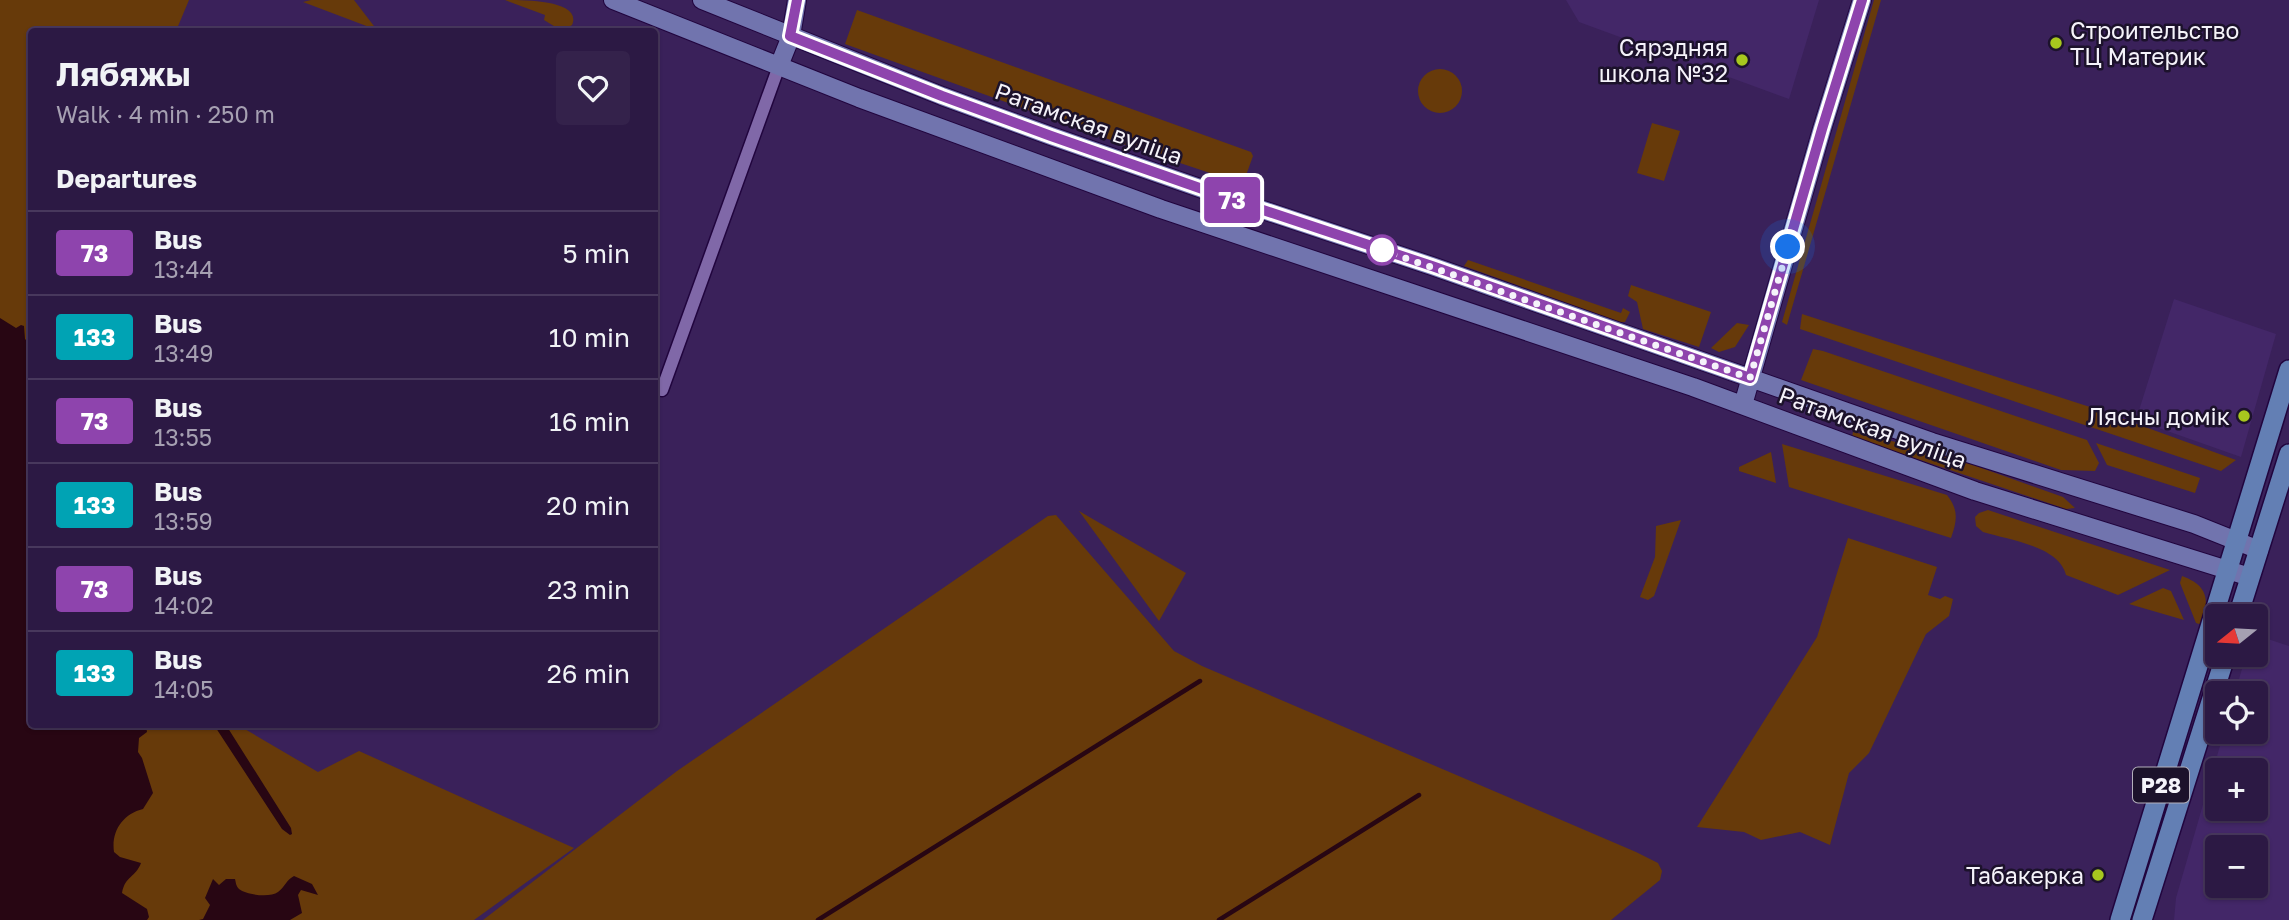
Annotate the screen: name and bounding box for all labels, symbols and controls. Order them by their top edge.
place label: Строительство ТЦ Материк [2070,16,2239,70]
place label: Сярэдняя школа №32 [1599,33,1728,87]
marker: Строительство ТЦ Материк [2048,35,2064,51]
button: heart [556,51,630,125]
marker: Сярэдняя школа №32 [1734,52,1750,68]
text: Лябяжы [56,54,191,93]
street label: Ратамская вуліца [991,76,1187,170]
text: Walk · 4 min · 250 m [56,100,275,128]
text: Departures [56,163,197,194]
line badge: 73 [1200,177,1264,223]
text: 73 [1218,185,1246,214]
text: Bus [154,224,202,255]
your location [1770,229,1805,264]
unlabelled marker [1367,235,1397,265]
text: 73 [81,238,108,267]
text: 5 min [562,238,630,269]
text: 13:44 [154,255,214,283]
text: Bus [154,308,202,339]
text: 133 [74,322,115,351]
text: 10 min [549,322,630,353]
text: 13:49 [154,339,213,367]
street label: Ратамская вуліца [1775,380,1971,474]
text: Bus [154,392,202,423]
place label: Лясны домік [2088,402,2230,430]
text: 73 [81,406,108,435]
text: 16 min [549,406,630,437]
marker: Лясны домік [2236,408,2252,424]
text: 13:55 [154,423,212,451]
text: Bus [154,476,202,507]
text: 133 [74,490,115,519]
text: 20 min [546,490,630,521]
text: 13:59 [154,507,213,535]
text: Bus [154,560,202,591]
text: 73 [81,574,108,603]
text: 23 min [547,574,630,605]
text: 14:02 [154,591,214,619]
north arrow [2205,604,2268,667]
map controls [2205,604,2268,898]
text: Bus [154,644,202,675]
text: 133 [74,658,115,687]
text: 26 min [547,658,630,689]
text: 14:05 [154,675,214,703]
button: locate [2205,681,2268,744]
button: + [2205,758,2268,821]
road number: Р28 [2133,768,2189,802]
button: − [2205,835,2268,898]
place label: Табакерка [1966,861,2084,889]
marker: Табакерка [2090,867,2106,883]

